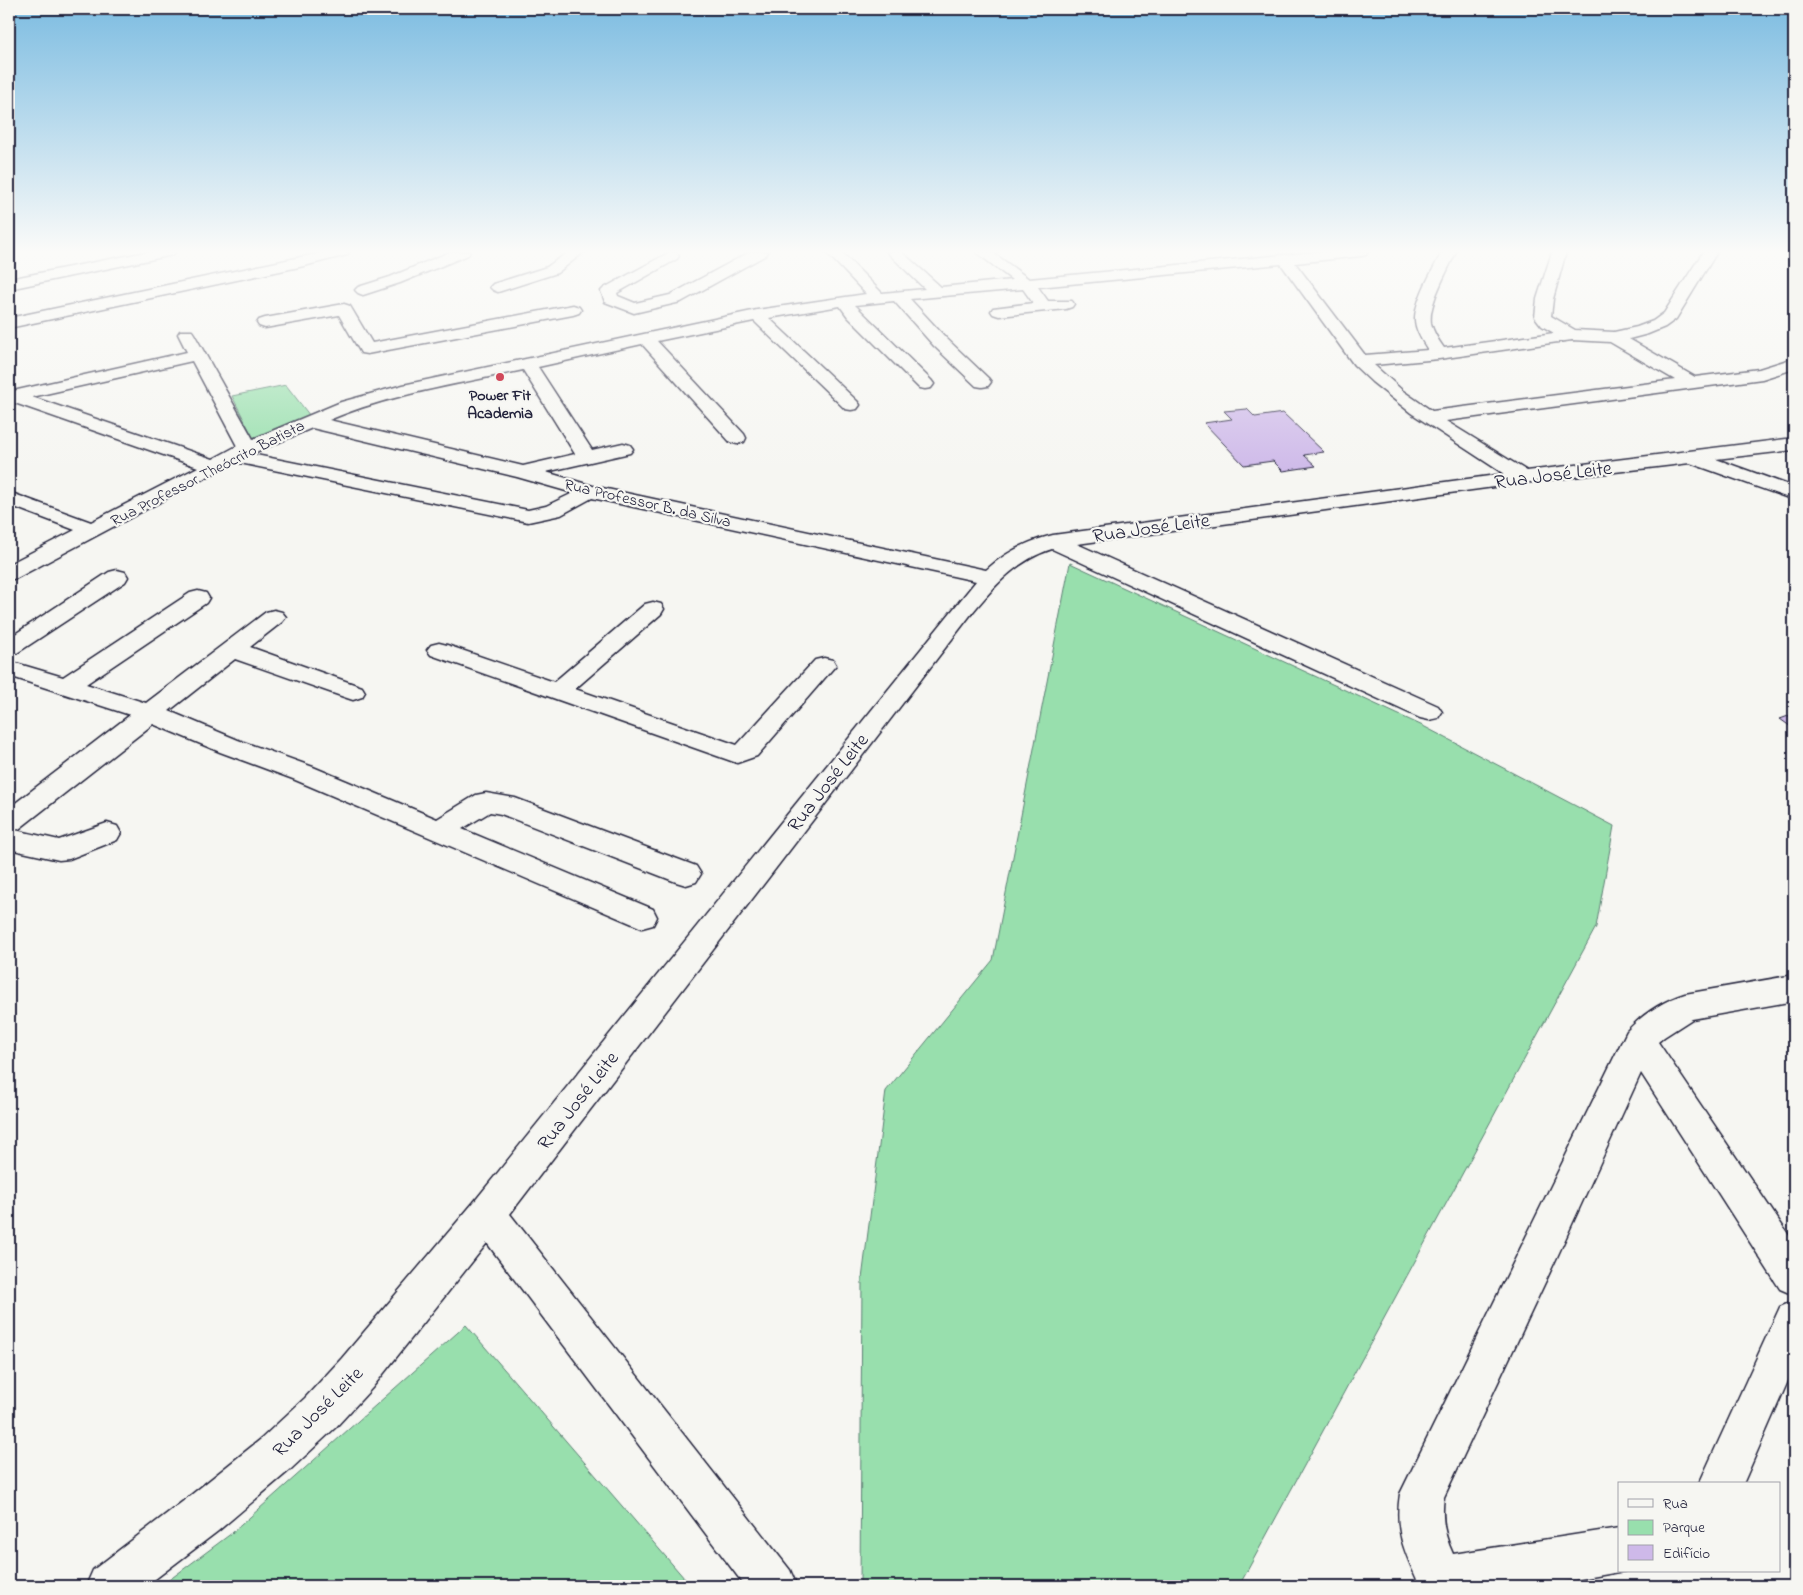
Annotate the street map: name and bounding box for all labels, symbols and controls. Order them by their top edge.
marker: Power Fit Academia [494,371,506,383]
place label: Power Fit Academia [467,384,533,426]
street label: Rua Professor Theócrito Batista [107,414,309,533]
street label: Rua José Leite [1493,455,1614,498]
street label: Rua Professor B. da Silva [562,473,733,535]
street label: Rua José Leite [1091,507,1212,552]
street label: Rua José Leite [781,728,877,839]
street label: Rua José Leite [531,1046,627,1157]
street label: Rua José Leite [267,1361,371,1465]
legend [1618,1482,1780,1572]
text: Rua [1663,1493,1688,1515]
text: Parque [1663,1517,1705,1539]
text: Edifício [1663,1543,1710,1565]

